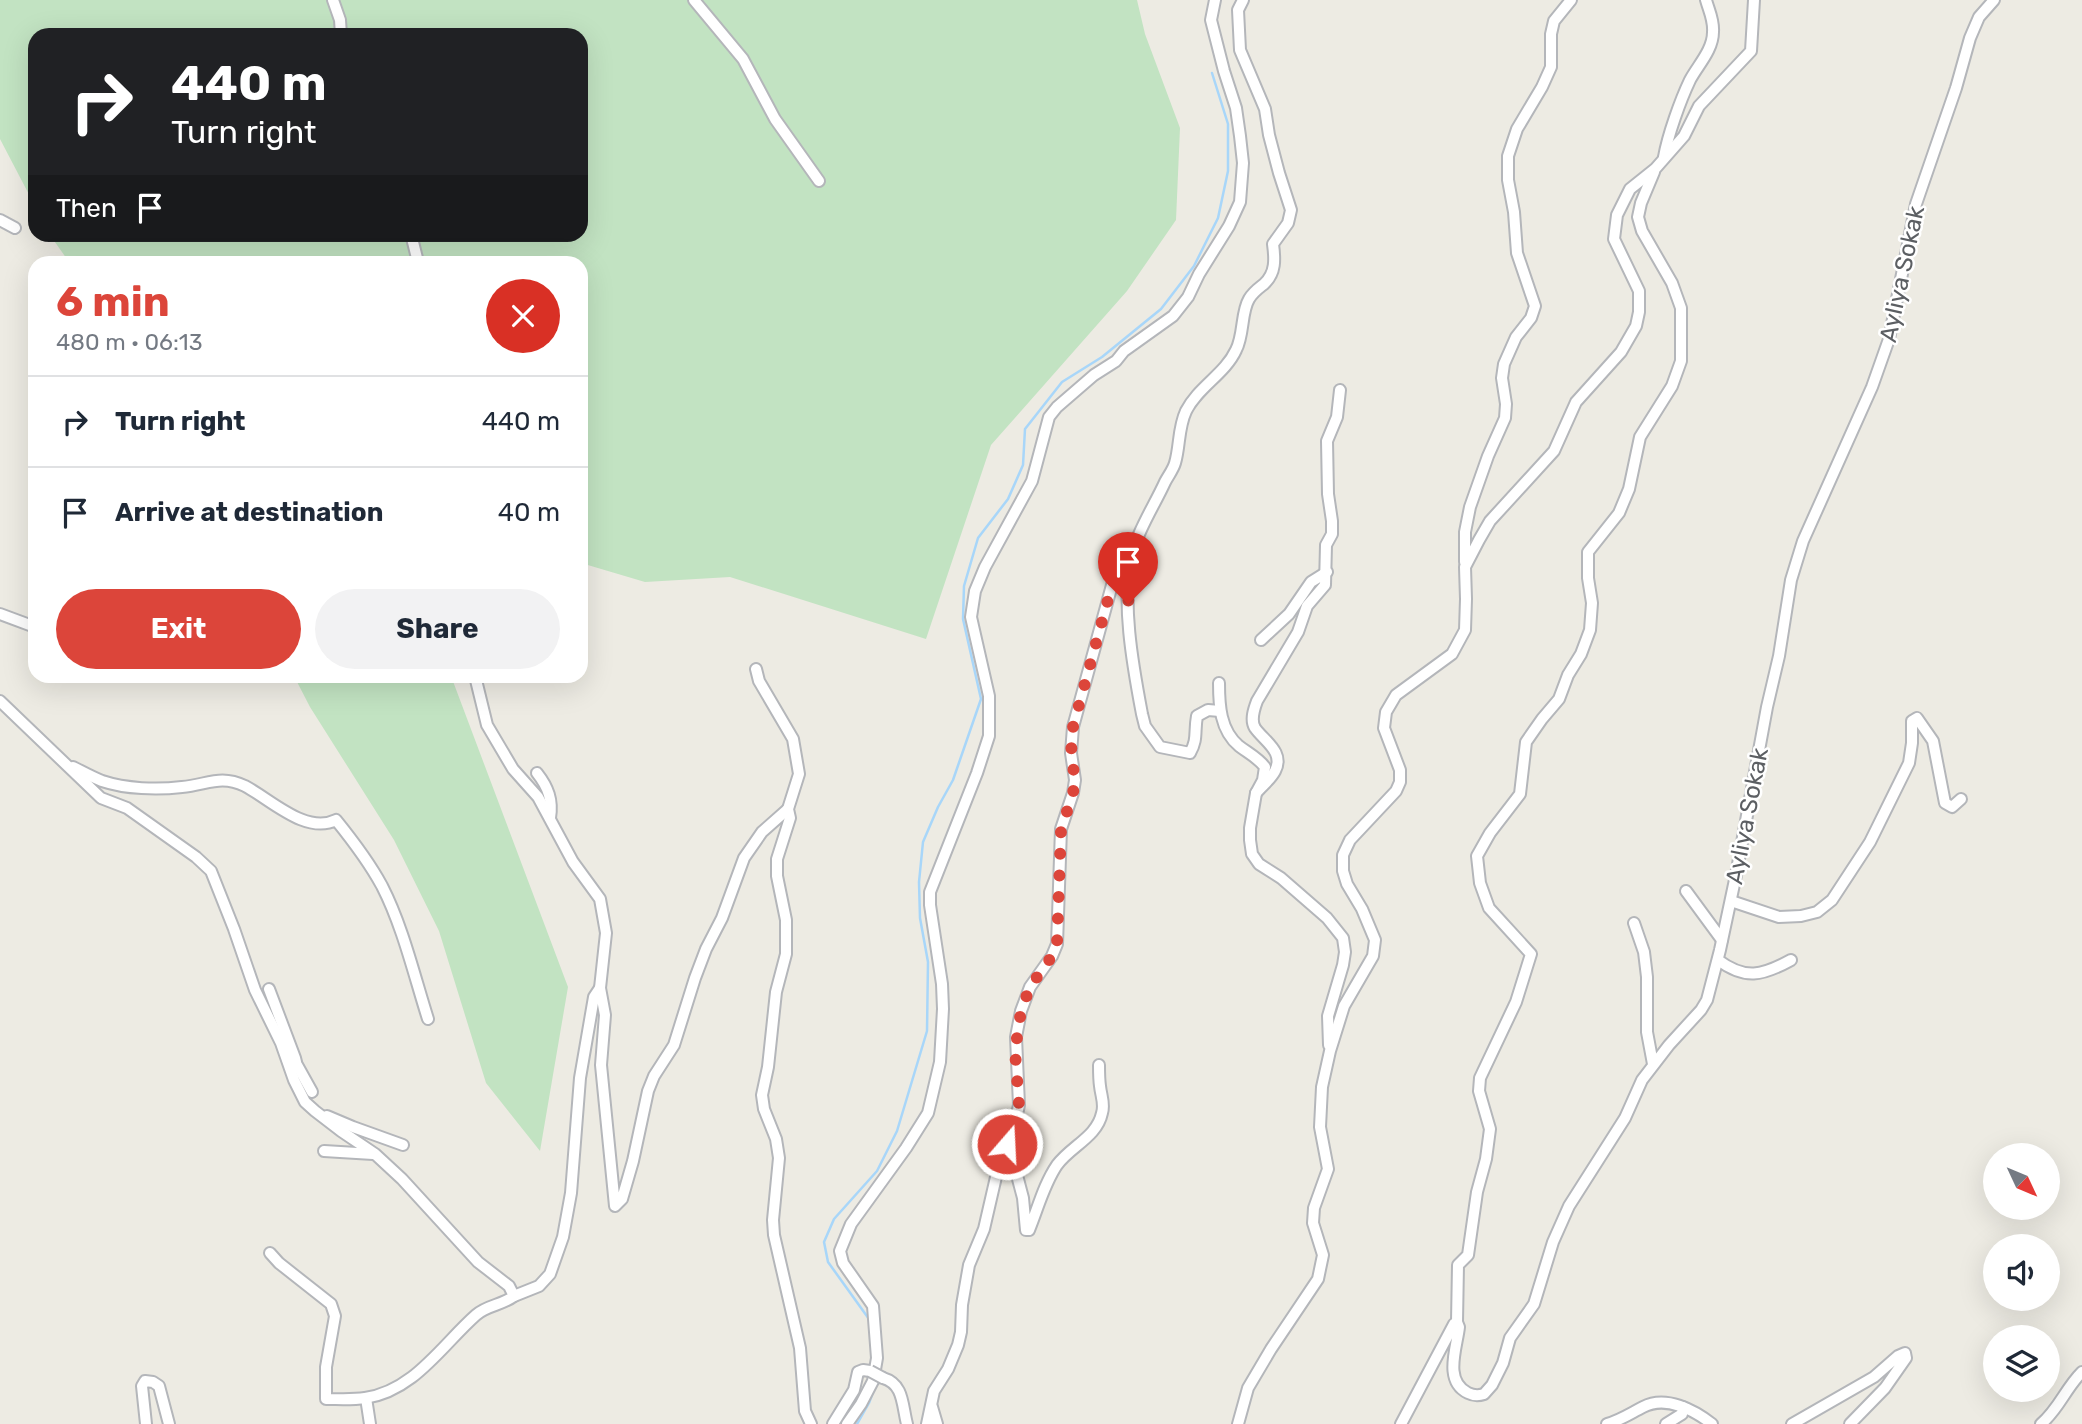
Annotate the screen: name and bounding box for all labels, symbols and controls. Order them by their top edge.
text: 440 m [171,54,327,112]
icon: right [56,56,147,147]
text: Turn right [171,113,316,151]
icon: arrive [131,189,169,227]
text: Then [56,193,117,224]
street label: Ayliya Sokak [1874,203,1930,345]
text: 6 min [56,277,170,327]
button: close [486,279,560,353]
text: 480 m · 06:13 [56,328,203,356]
icon: right [56,403,94,441]
text: Turn right [115,406,245,437]
text: 440 m [482,406,560,437]
icon: arrive [56,494,94,532]
text: Arrive at destination [115,497,383,528]
text: 40 m [498,497,560,528]
pin [1098,532,1158,604]
icon: arrive [1109,543,1147,581]
button: Exit [56,589,301,669]
button: Share [315,589,560,669]
street label: Ayliya Sokak [1720,745,1774,887]
position arrow [970,1107,1044,1181]
north arrow [1983,1143,2060,1220]
map controls [1983,1143,2060,1402]
button: sound [1983,1234,2060,1311]
button: layers [1983,1325,2060,1402]

